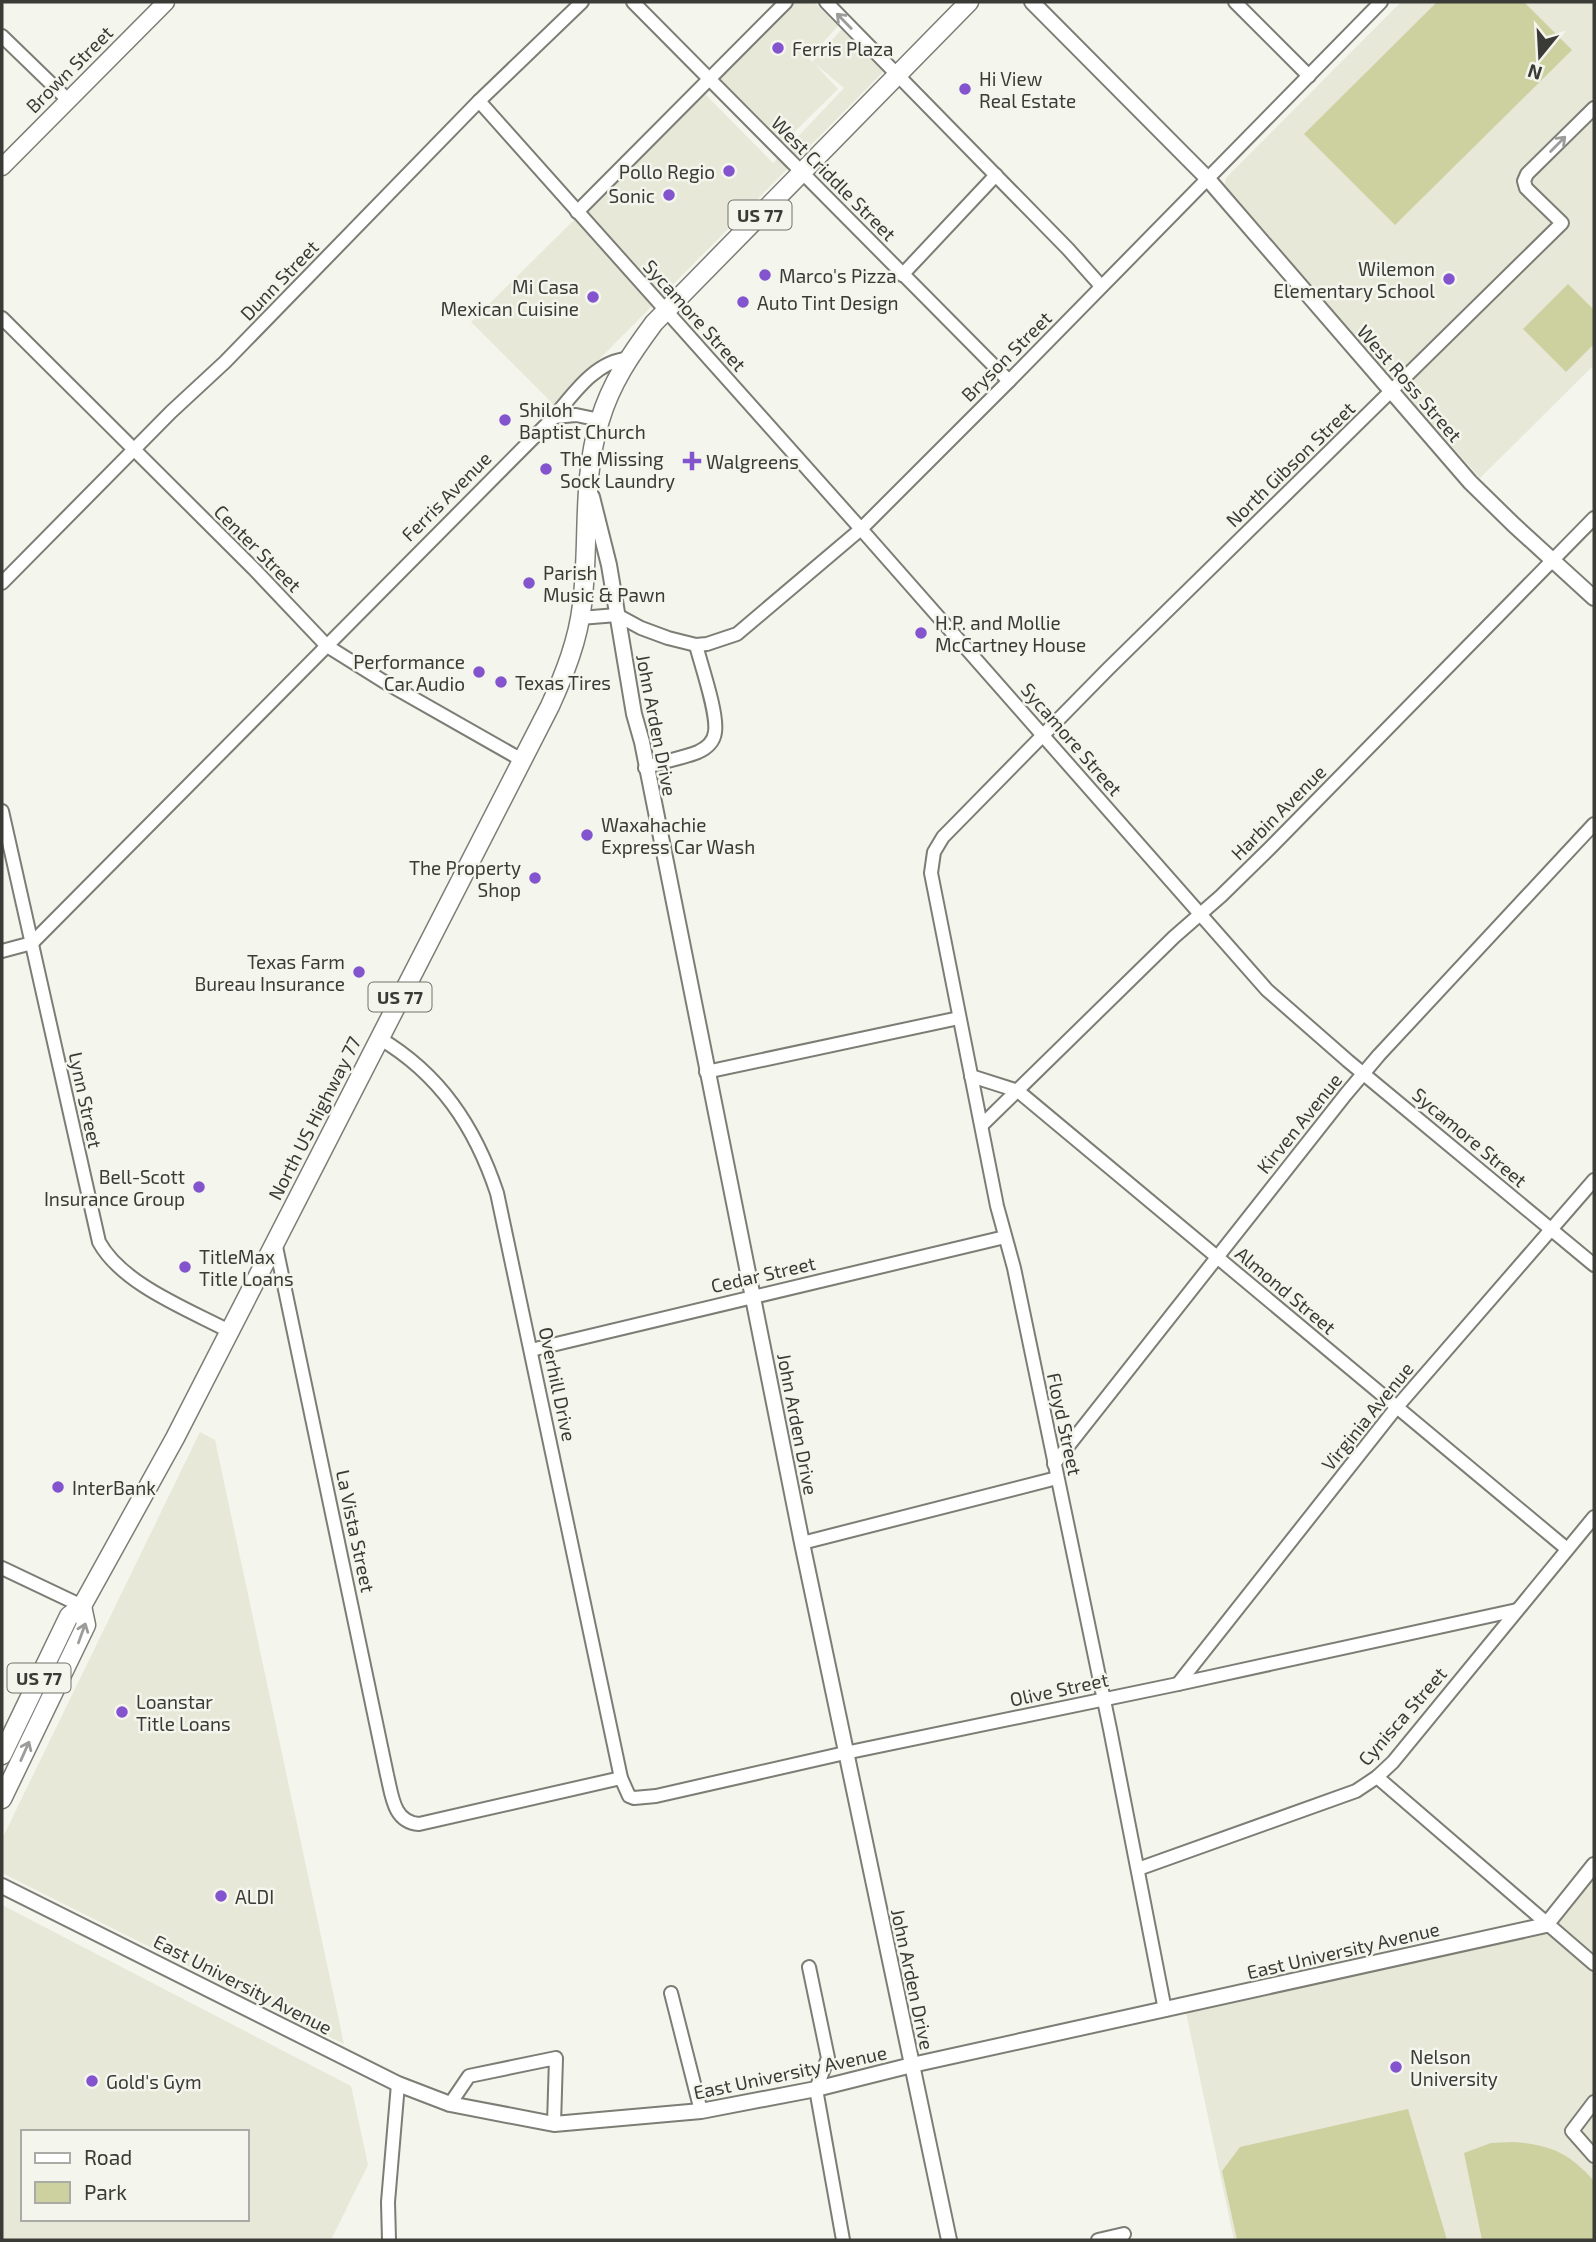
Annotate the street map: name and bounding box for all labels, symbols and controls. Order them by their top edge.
one-way arrow [836,13,853,30]
street label: Brown Street [21,21,117,117]
north arrow [1505,21,1575,91]
place label: Ferris Plaza [792,37,893,60]
marker: Ferris Plaza [770,40,786,56]
text: N [1525,60,1545,86]
place label: Hi View Real Estate [979,67,1076,112]
marker: Hi View Real Estate [957,81,973,97]
street label: West Criddle Street [767,111,901,245]
one-way arrow [1549,135,1566,152]
place label: Pollo Regio [619,160,715,183]
marker: Pollo Regio [721,163,737,179]
place label: Sonic [609,184,655,207]
marker: Sonic [661,187,677,203]
road number: US 77 [728,200,792,230]
street label: Dunn Street [235,235,323,325]
street label: Sycamore Street [639,254,751,376]
place label: Wilemon Elementary School [1273,257,1435,302]
place label: Marco's Pizza [779,264,897,287]
marker: Marco's Pizza [757,267,773,283]
marker: Wilemon Elementary School [1441,271,1457,287]
place label: Mi Casa Mexican Cuisine [440,275,579,320]
marker: Mi Casa Mexican Cuisine [585,289,601,305]
place label: Auto Tint Design [757,291,899,314]
marker: Auto Tint Design [735,294,751,310]
street label: Bryson Street [956,306,1056,406]
street label: West Ross Street [1353,320,1467,446]
street label: North Gibson Street [1221,397,1359,531]
place label: Shiloh Baptist Church [519,398,646,443]
marker: Shiloh Baptist Church [497,412,513,428]
street label: Ferris Avenue [396,446,496,546]
place label: The Missing Sock Laundry [560,447,675,492]
place label: Walgreens [706,450,799,473]
marker: Walgreens [684,453,700,469]
marker: The Missing Sock Laundry [538,461,554,477]
street label: Center Street [210,500,306,596]
place label: Parish Music & Pawn [543,561,666,606]
marker: Parish Music & Pawn [521,575,537,591]
place label: H.P. and Mollie McCartney House [935,611,1086,656]
marker: H.P. and Mollie McCartney House [913,625,929,641]
place label: Performance Car Audio [353,650,465,695]
street label: John Arden Drive [632,652,682,798]
marker: Performance Car Audio [471,664,487,680]
place label: Texas Tires [515,671,611,694]
marker: Texas Tires [493,674,509,690]
street label: Sycamore Street [1017,678,1127,800]
street label: Harbin Avenue [1226,760,1330,864]
place label: Waxahachie Express Car Wash [601,813,755,858]
marker: Waxahachie Express Car Wash [579,827,595,843]
place label: The Property Shop [409,856,521,901]
marker: The Property Shop [527,870,543,886]
place label: Texas Farm Bureau Insurance [194,950,345,995]
marker: Texas Farm Bureau Insurance [351,964,367,980]
road number: US 77 [368,982,432,1012]
street label: North US Highway 77 [263,1032,365,1204]
street label: Lynn Street [65,1050,107,1150]
street label: Kirven Avenue [1252,1068,1346,1178]
street label: Sycamore Street [1408,1082,1532,1192]
place label: Bell-Scott Insurance Group [44,1165,185,1210]
marker: Bell-Scott Insurance Group [191,1179,207,1195]
street label: Almond Street [1231,1241,1341,1339]
place label: TitleMax Title Loans [199,1245,294,1290]
street label: Cedar Street [708,1251,818,1297]
marker: TitleMax Title Loans [177,1259,193,1275]
street label: Overhill Drive [535,1325,581,1443]
street label: John Arden Drive [773,1351,823,1497]
street label: Virginia Avenue [1316,1357,1418,1475]
street label: Floyd Street [1043,1371,1087,1477]
street label: La Vista Street [332,1468,380,1594]
place label: InterBank [72,1476,156,1499]
marker: InterBank [50,1479,66,1495]
one-way arrow [76,1623,89,1645]
street label: Cynisca Street [1353,1662,1451,1770]
road number: US 77 [7,1664,70,1693]
street label: Olive Street [1008,1667,1110,1711]
place label: Loanstar Title Loans [136,1690,231,1735]
marker: Loanstar Title Loans [114,1704,130,1720]
one-way arrow [19,1741,32,1762]
place label: ALDI [235,1885,274,1908]
marker: ALDI [213,1888,229,1904]
street label: John Arden Drive [887,1906,939,2052]
street label: East University Avenue [1244,1917,1442,1983]
street label: East University Avenue [150,1929,336,2039]
street label: East University Avenue [691,2040,889,2104]
place label: Nelson University [1410,2045,1498,2090]
marker: Nelson University [1388,2059,1404,2075]
place label: Gold's Gym [106,2070,202,2093]
marker: Gold's Gym [84,2073,100,2089]
legend [21,2130,248,2221]
text: Road [84,2144,132,2169]
text: Park [84,2179,127,2204]

